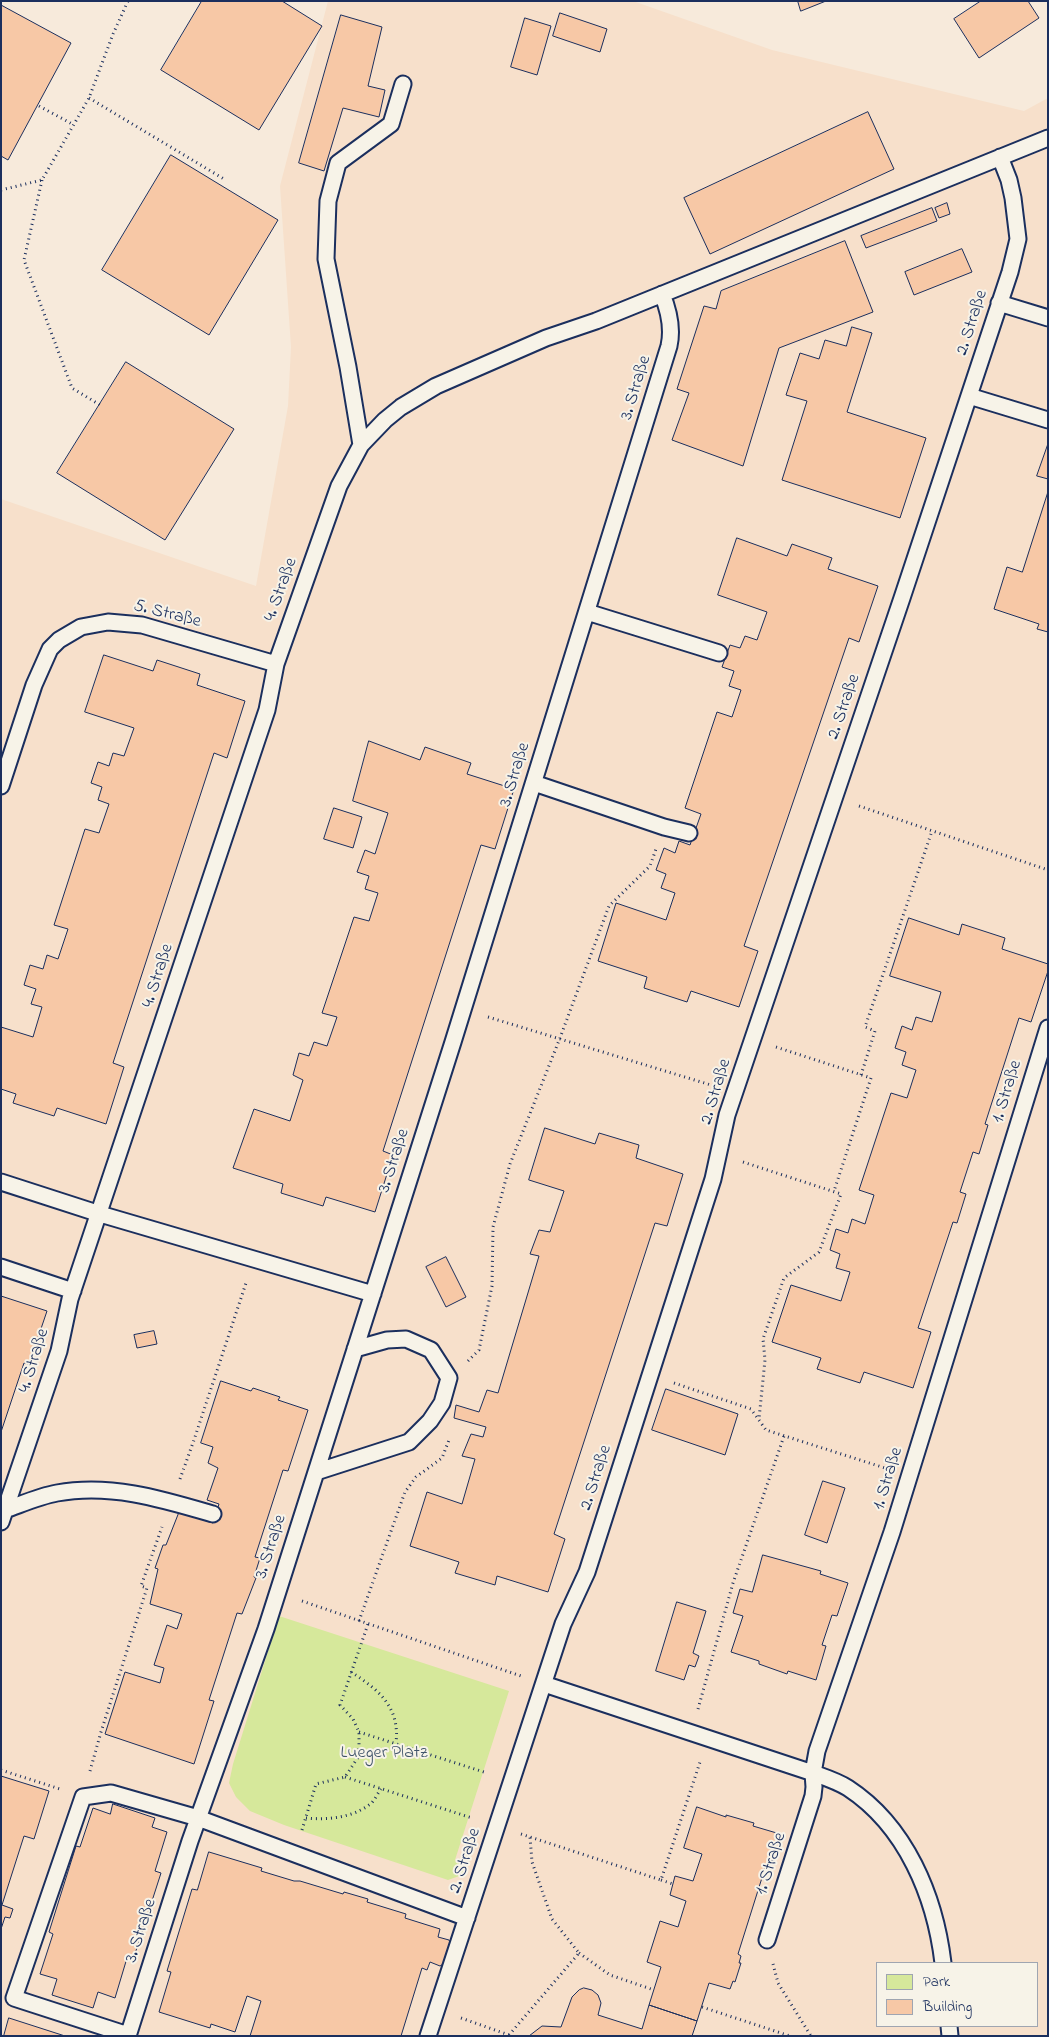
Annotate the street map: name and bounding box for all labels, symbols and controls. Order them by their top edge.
street label: 2. Straße [952,288,994,358]
street label: 3. Straße [617,353,657,423]
street label: 4. Straße [261,555,303,625]
street label: 5. Straße [131,596,203,634]
street label: 2. Straße [824,672,866,742]
street label: 3. Straße [496,740,536,810]
street label: 4. Straße [139,941,179,1011]
street label: 2. Straße [697,1057,737,1127]
street label: 1. Straße [988,1058,1028,1126]
street label: 3. Straße [375,1126,415,1196]
street label: 4. Straße [15,1326,55,1396]
street label: 2. Straße [576,1443,618,1513]
street label: 1. Straße [869,1445,909,1513]
street label: 3. Straße [252,1512,292,1582]
park label: Lueger Platz [341,1743,427,1765]
street label: 2. Straße [445,1826,487,1896]
street label: 1. Straße [752,1830,792,1898]
street label: 3. Straße [122,1896,162,1966]
legend [876,1962,1039,2027]
text: Park [923,1971,950,1993]
text: Building [923,1996,972,2018]

